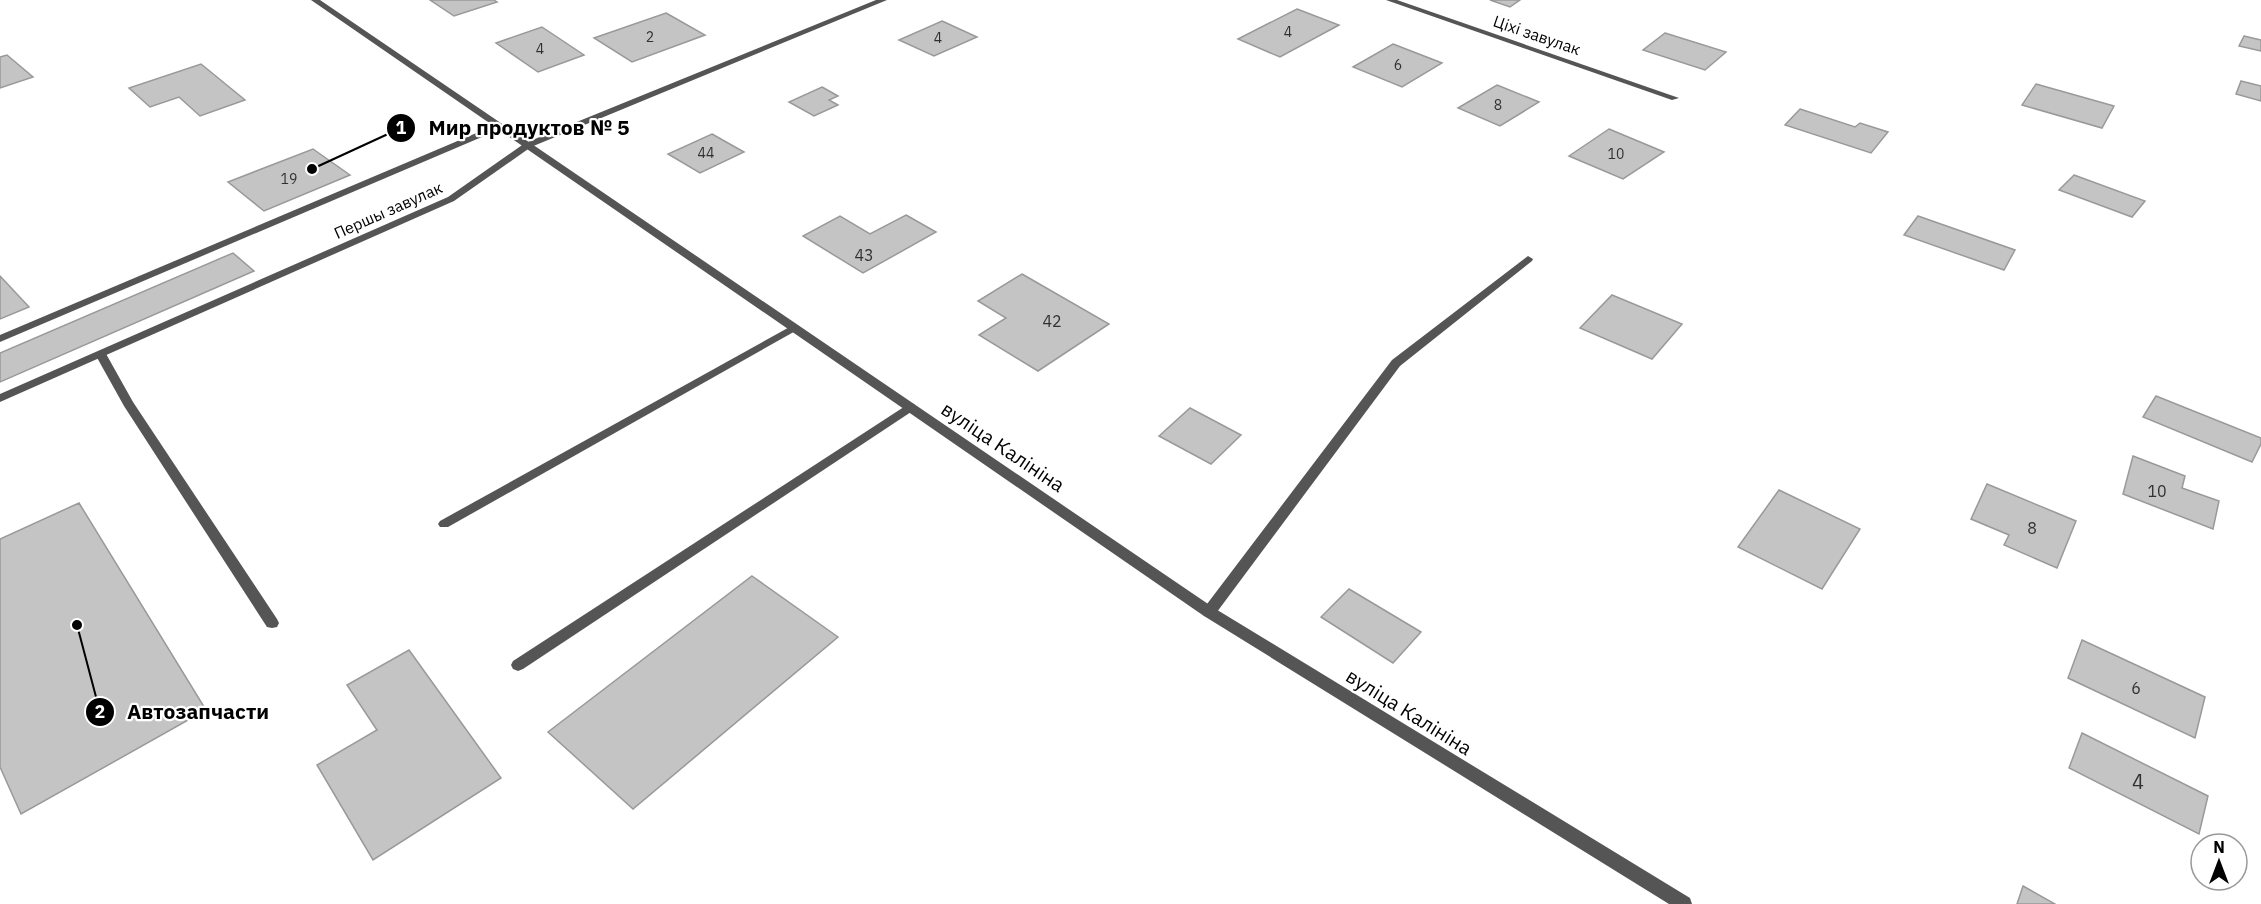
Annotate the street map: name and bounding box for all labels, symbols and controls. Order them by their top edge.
street label: Ціхі завулак [1491,11,1583,59]
house number: 4 [1284,23,1292,41]
house number: 2 [646,28,654,46]
house number: 4 [934,29,942,47]
house number: 4 [536,40,544,58]
house number: 6 [1394,56,1402,74]
house number: 8 [1494,96,1502,114]
callout: Мир продуктов № 5 [386,108,641,147]
text: Мир продуктов № 5 [429,113,630,141]
text: 1 [396,116,407,139]
house number: 44 [698,144,714,162]
house number: 10 [1608,145,1624,163]
house number: 19 [281,170,297,188]
street label: Першы завулак [331,177,446,243]
house number: 43 [854,245,874,265]
house number: 42 [1042,311,1062,331]
street label: вуліца Калініна [936,395,1071,498]
house number: 10 [2147,481,2167,501]
house number: 8 [2027,518,2037,538]
street label: вуліца Калініна [1341,662,1478,761]
house number: 6 [2131,678,2141,698]
callout: Автозапчасти [85,692,281,731]
text: Автозапчасти [127,697,269,725]
text: 2 [95,700,105,723]
house number: 4 [2132,768,2144,795]
north arrow [2189,832,2249,892]
text: N [2213,837,2225,857]

